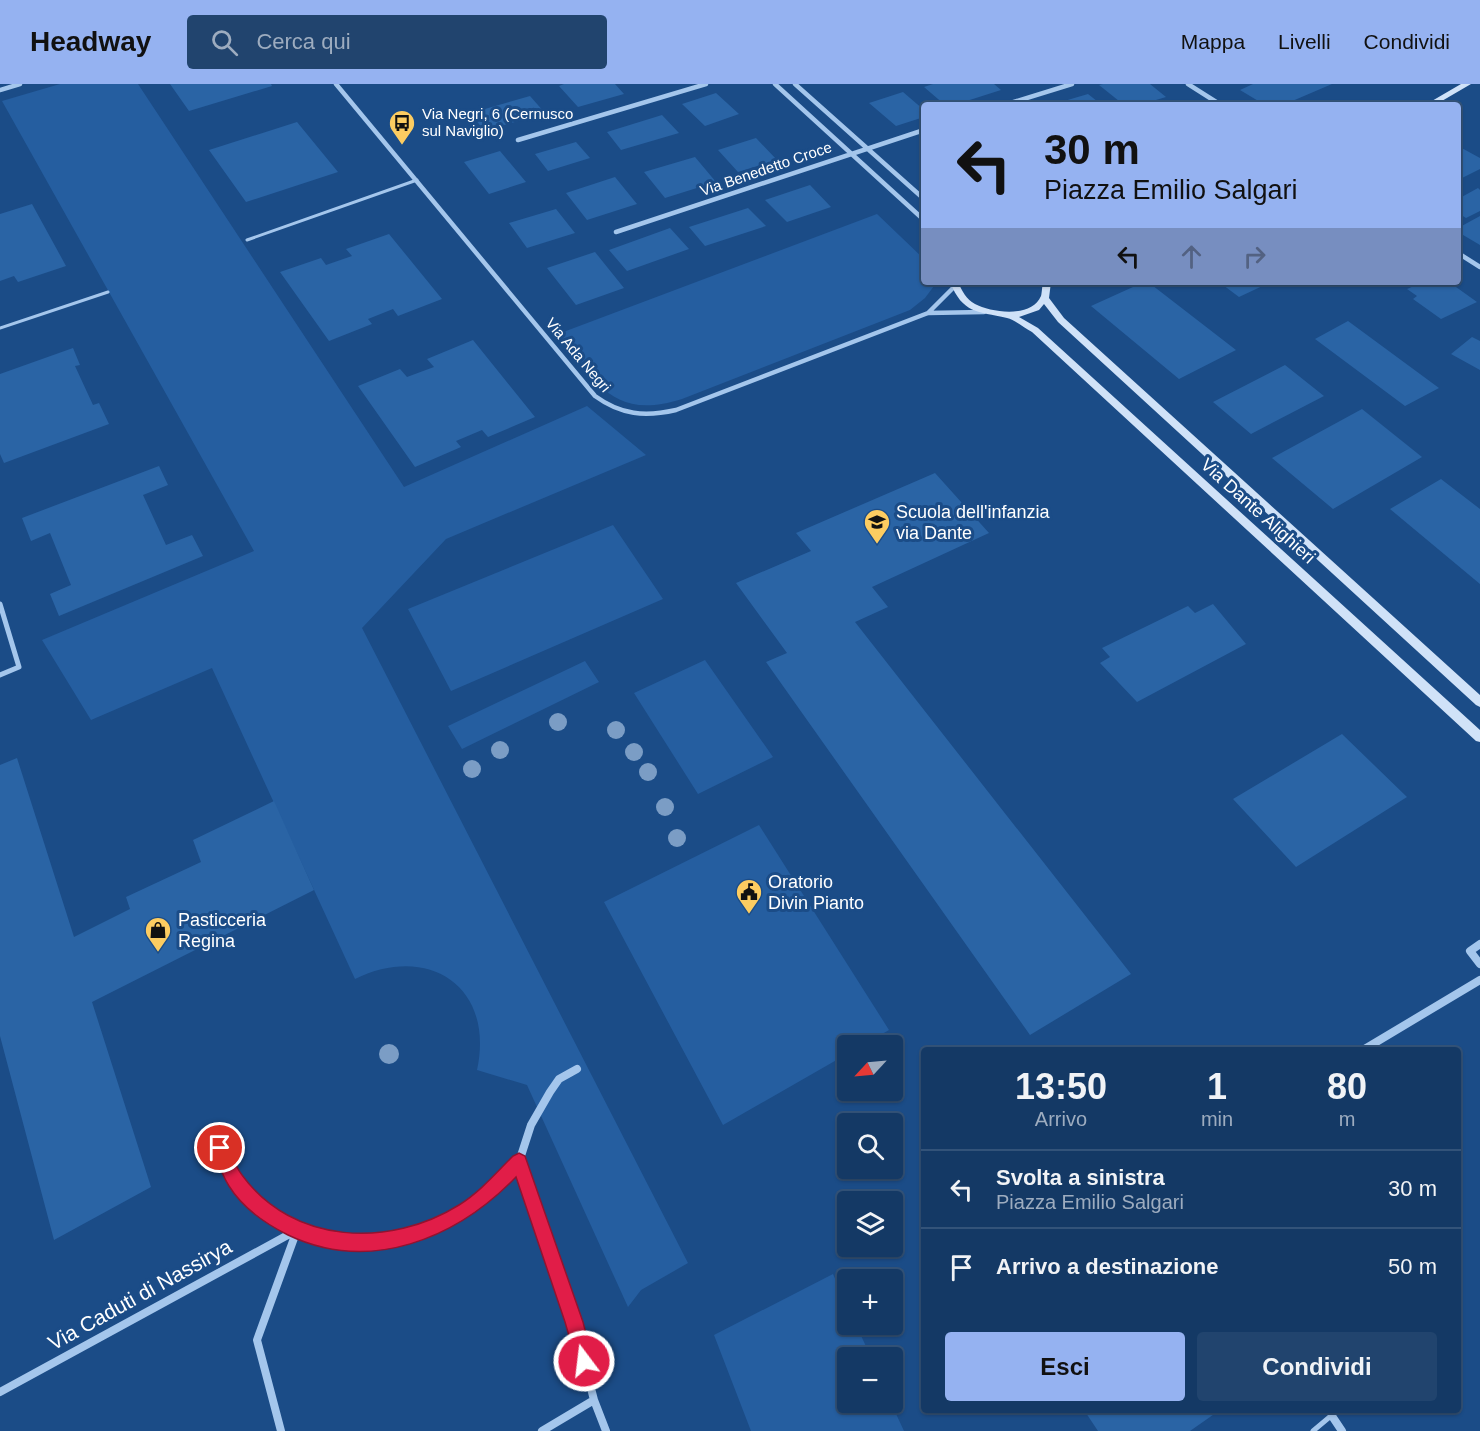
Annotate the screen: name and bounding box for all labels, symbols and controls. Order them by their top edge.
search box [187,15,607,69]
text: Headway [30,26,151,57]
icon: search [208,26,241,59]
text: Cerca qui [256,29,351,54]
text: Mappa [1181,30,1245,53]
text: Livelli [1278,30,1331,53]
text: Condividi [1364,30,1450,53]
place label: Via Negri, 6 (Cernusco sul Naviglio) [422,105,573,139]
bus stop icon: Via Negri, 6 (Cernusco sul Naviglio) [387,108,417,146]
icon: left [945,126,1023,204]
text: 30 m [1044,126,1140,173]
street label: Via Benedetto Croce [698,138,834,199]
text: Piazza Emilio Salgari [1044,175,1298,205]
icon: left [1112,240,1145,273]
icon: ahead [1175,240,1208,273]
icon: right [1238,240,1271,273]
street label: Via Ada Negri [542,314,614,395]
street label: Via Dante Alighieri [1197,454,1319,568]
place label: Scuola dell'infanzia via Dante [896,502,1051,543]
school or university icon: Scuola dell'infanzia via Dante [862,507,892,545]
place label: Oratorio Divin Pianto [768,872,864,913]
public building icon: Oratorio Divin Pianto [734,877,764,915]
place label: Pasticceria Regina [178,910,267,951]
shop icon: Pasticceria Regina [143,915,173,953]
north arrow [837,1035,903,1101]
map controls [837,1035,903,1413]
text: 13:50 [1015,1066,1107,1107]
text: 1 [1207,1066,1227,1107]
text: 80 [1327,1066,1367,1107]
text: Arrivo [1035,1108,1087,1130]
text: min [1201,1108,1233,1130]
text: m [1339,1108,1355,1130]
button: search [837,1113,903,1179]
pin [194,1122,245,1173]
icon: arrive [203,1131,236,1164]
text: Svolta a sinistra [996,1165,1165,1190]
icon: left [945,1173,978,1206]
text: 30 m [1388,1176,1437,1201]
button: layers [837,1191,903,1257]
text: Piazza Emilio Salgari [996,1191,1184,1213]
street label: Via Caduti di Nassirya [44,1234,236,1355]
icon: arrive [945,1251,978,1284]
text: Arrivo a destinazione [996,1254,1219,1279]
text: 50 m [1388,1254,1437,1279]
button: + [837,1269,903,1335]
position arrow [552,1329,616,1393]
button: Esci [945,1332,1185,1401]
button: Condividi [1197,1332,1437,1401]
button: − [837,1347,903,1413]

